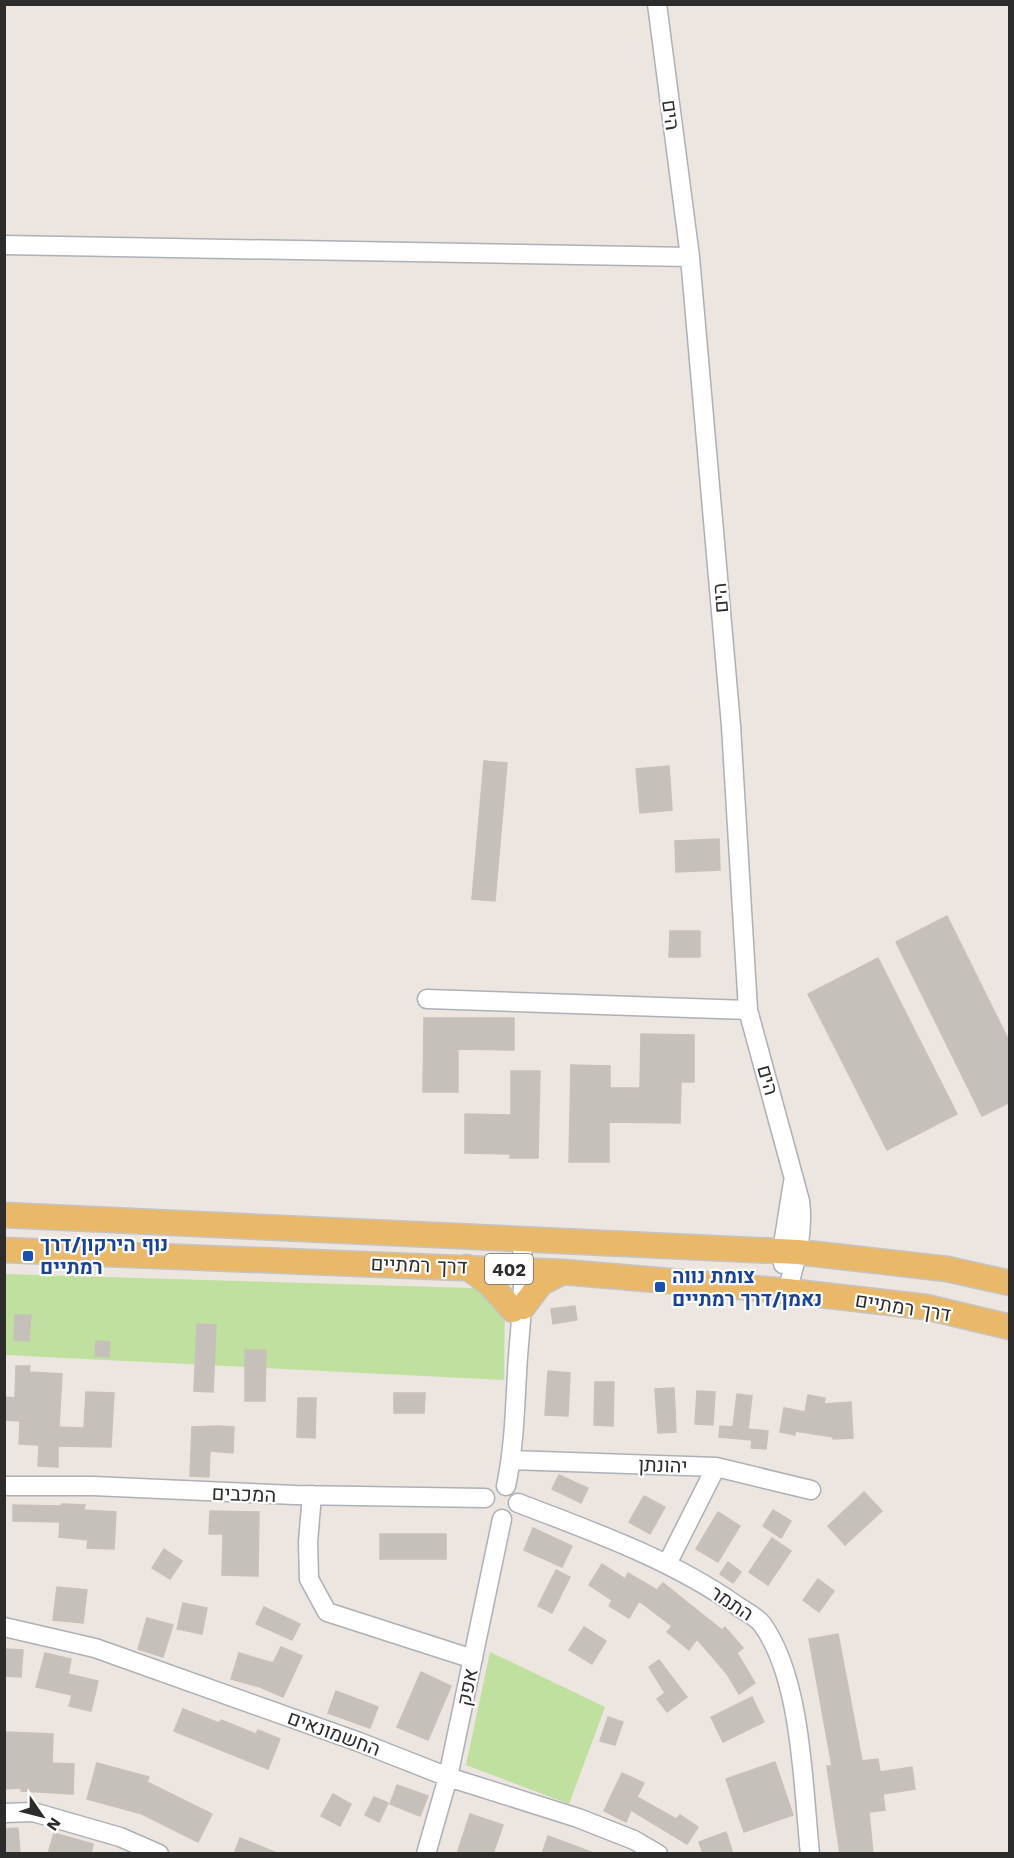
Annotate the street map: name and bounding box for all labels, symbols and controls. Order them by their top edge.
street label: הים [657,98,685,132]
street label: הים [707,582,733,614]
street label: הים [752,1062,784,1098]
place label: נוף הירקון/דרך רמתיים [40,1232,168,1279]
marker: נוף הירקון/דרך רמתיים [21,1249,35,1263]
street label: דרך רמתיים [370,1251,468,1279]
road number: 402 [485,1254,533,1284]
place label: צומת נווה נאמן/דרך רמתיים [672,1264,822,1311]
marker: צומת נווה נאמן/דרך רמתיים [653,1280,667,1294]
street label: דרך רמתיים [853,1288,953,1326]
street label: יהונתן [638,1452,688,1478]
street label: המכבים [211,1481,277,1507]
street label: התמר [706,1580,758,1626]
street label: אפק [451,1666,483,1708]
street label: החשמונאים [284,1705,384,1761]
north arrow [12,1786,72,1846]
text: N [43,1814,65,1835]

